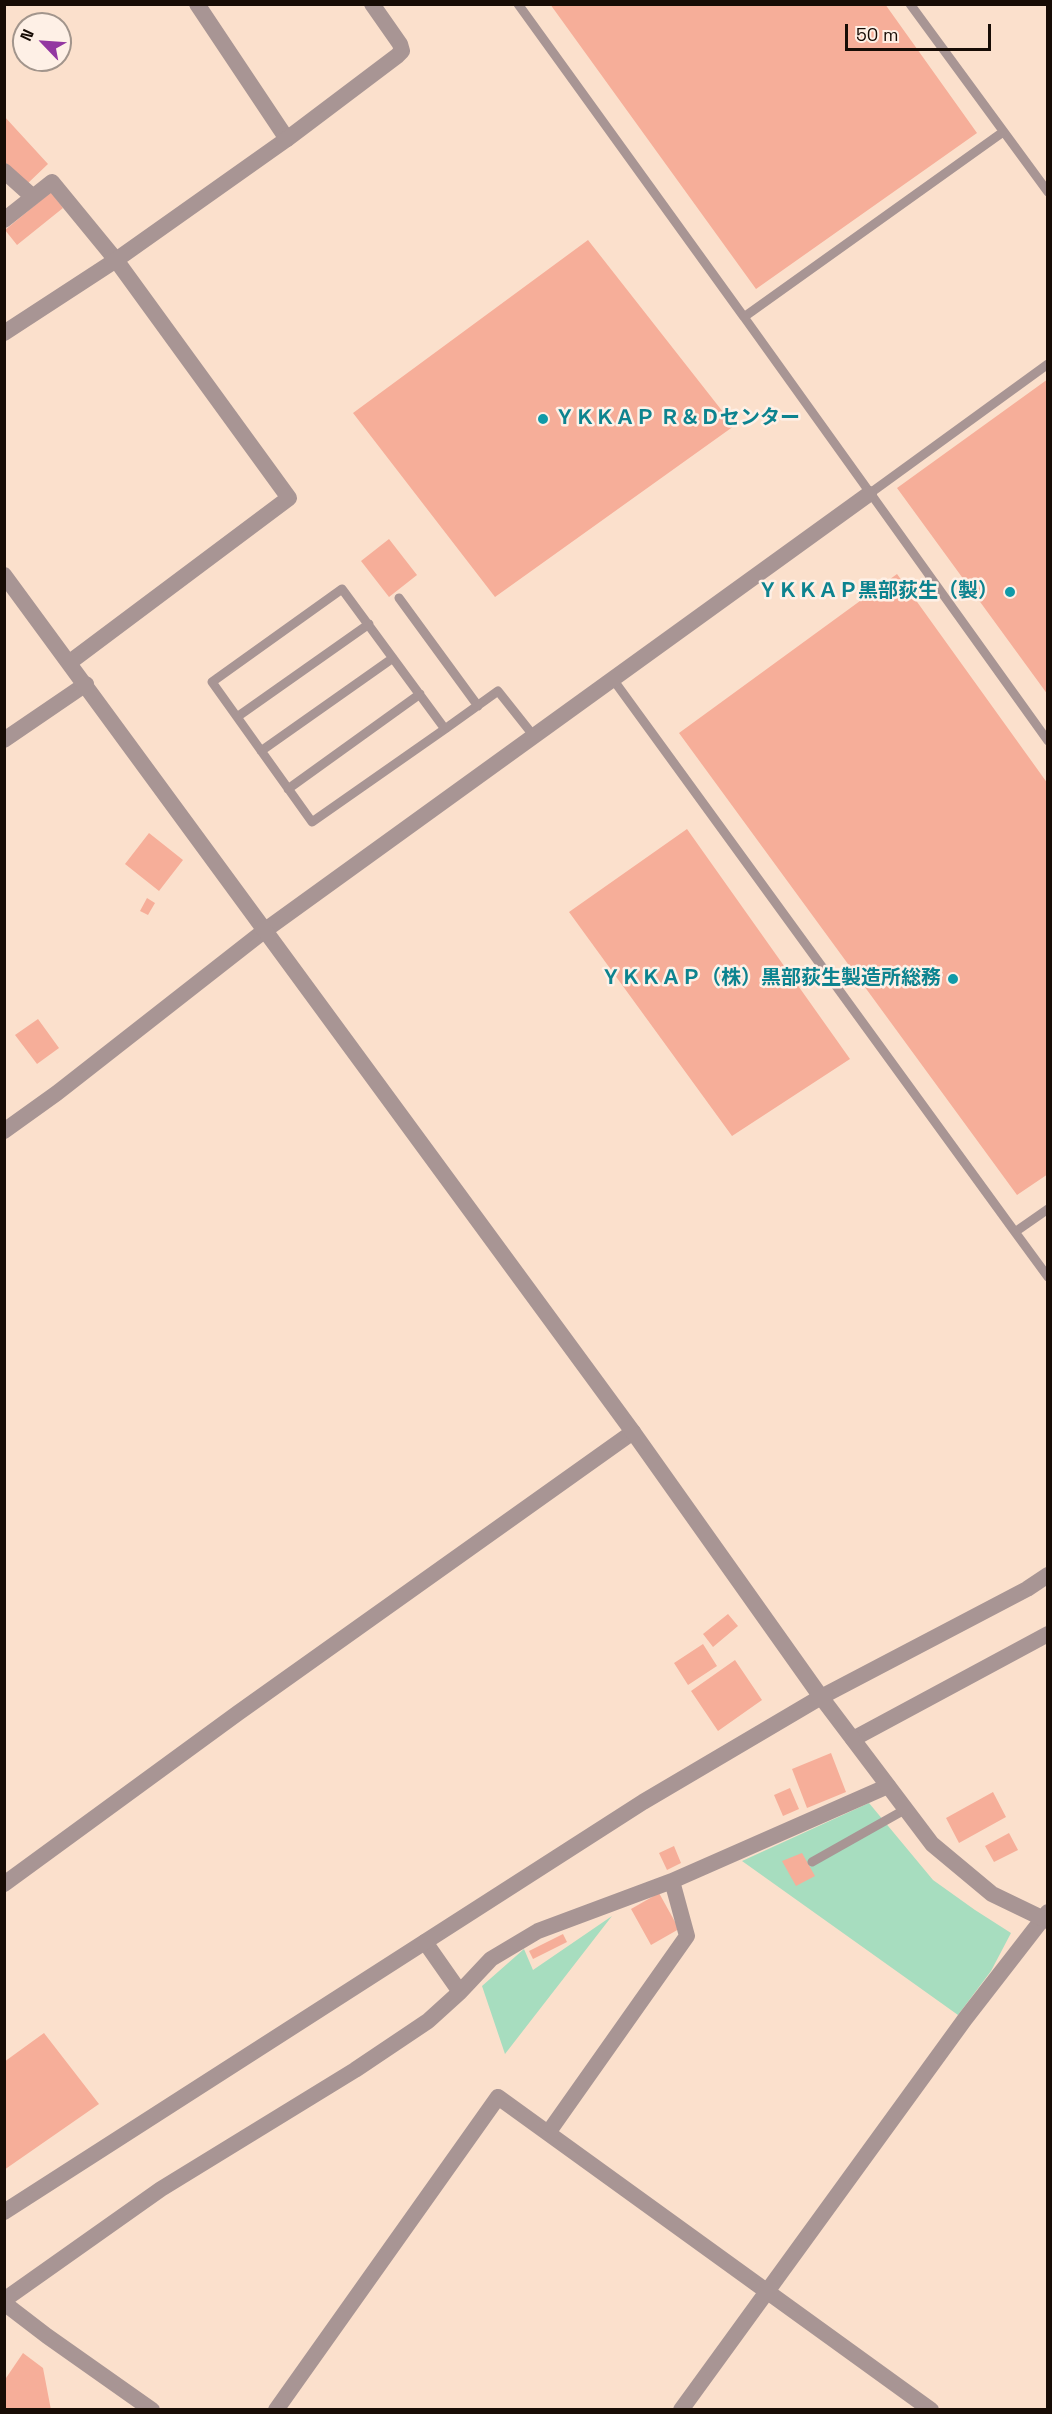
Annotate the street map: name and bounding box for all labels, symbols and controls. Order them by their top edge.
north arrow [12,12,72,72]
scale bar [848,12,994,50]
text: 50 m [856,23,898,46]
text: N [15,26,39,44]
place label: ＹＫＫＡＰ Ｒ＆Ｄセンター [555,407,800,431]
marker: ＹＫＫＡＰ Ｒ＆Ｄセンター [536,412,550,426]
place label: ＹＫＫＡＰ黒部荻生（製） [758,580,998,604]
marker: ＹＫＫＡＰ黒部荻生（製） [1003,585,1017,599]
place label: ＹＫＫＡＰ（株）黒部荻生製造所総務 [601,967,941,991]
marker: ＹＫＫＡＰ（株）黒部荻生製造所総務 [946,972,960,986]

